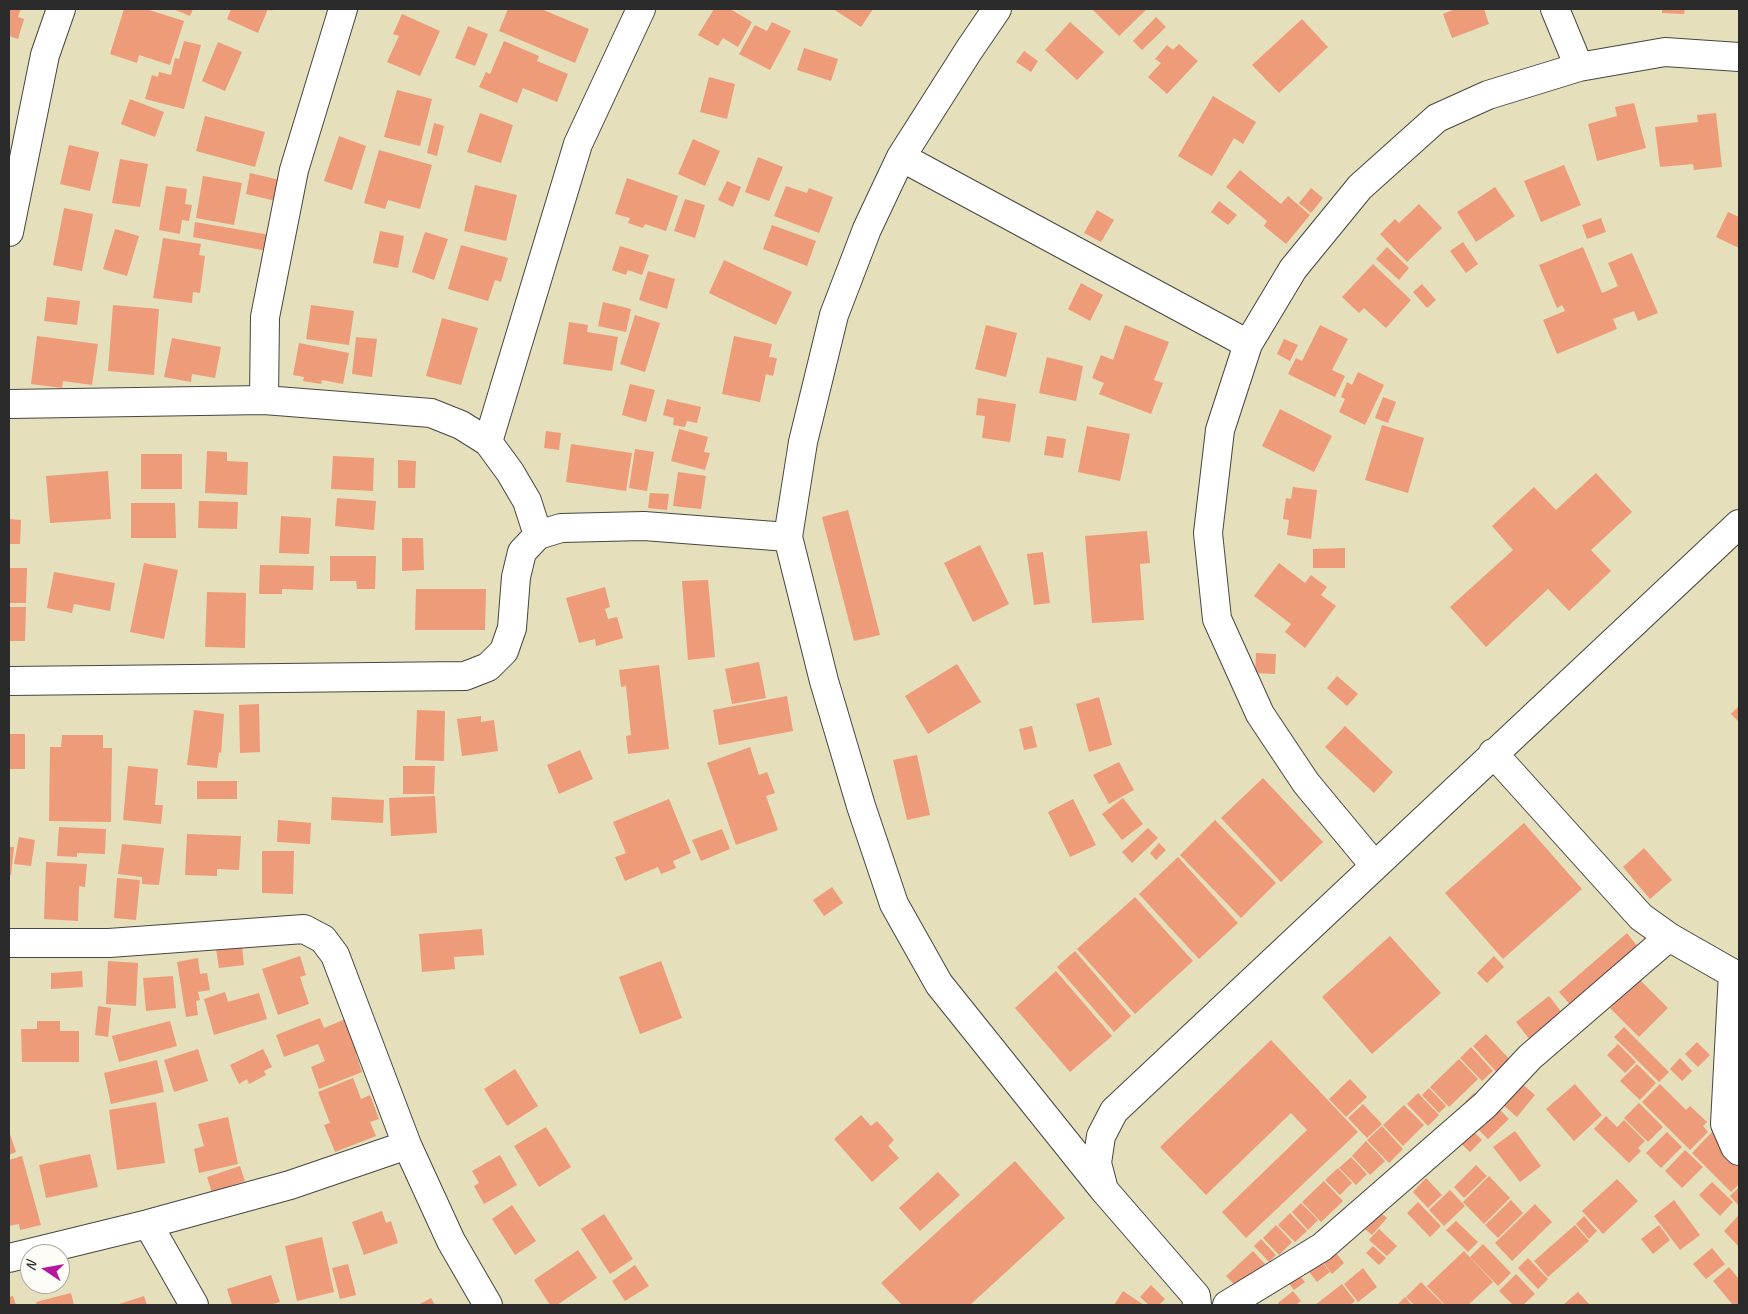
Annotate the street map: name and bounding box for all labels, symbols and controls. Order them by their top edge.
north arrow [20,1244,70,1294]
text: N [22,1260,40,1272]

